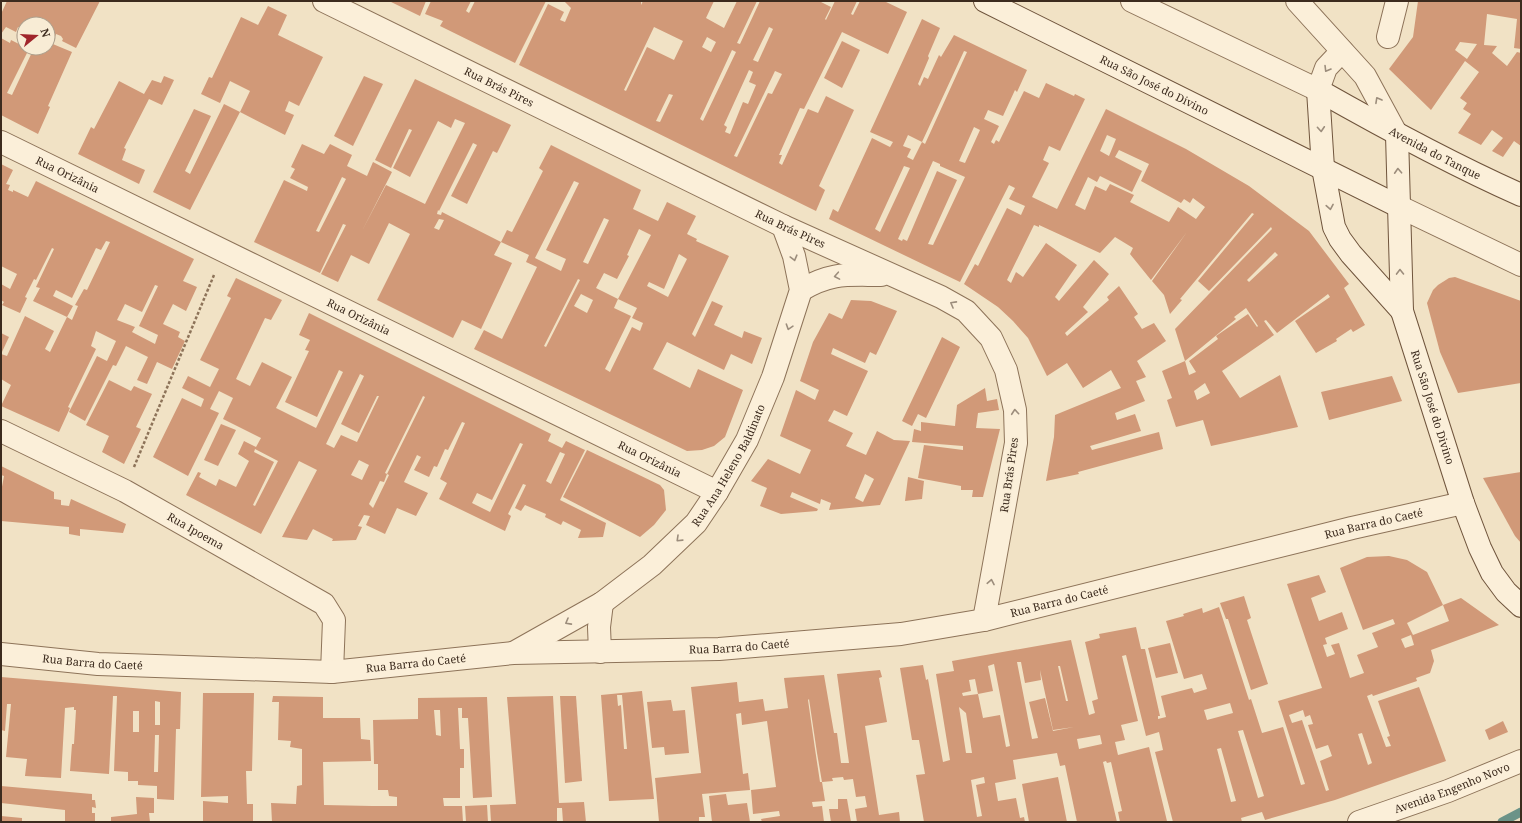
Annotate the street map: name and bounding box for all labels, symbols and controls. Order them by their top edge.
north arrow [16,16,56,56]
text: N [38,26,55,40]
street label: Rua São José do Divino [1098,51,1211,118]
street label: Rua Brás Pires [462,63,537,110]
one-way arrow [1325,65,1332,72]
one-way arrow [1375,97,1382,104]
street label: Avenida do Tanque [1387,123,1484,182]
one-way arrow [1316,126,1325,132]
street label: Rua Orizânia [33,152,102,196]
one-way arrow [1394,168,1403,174]
one-way arrow [1325,204,1334,210]
street label: Rua Brás Pires [753,206,828,251]
one-way arrow [789,254,798,261]
one-way arrow [1396,269,1404,275]
one-way arrow [833,271,840,280]
street label: Rua Orizânia [325,294,393,338]
one-way arrow [950,301,957,309]
one-way arrow [786,323,794,330]
street label: Rua São José do Divino [1408,348,1458,466]
street label: Rua Ana Heleno Baldinato [688,402,768,529]
one-way arrow [1010,409,1019,415]
street label: Rua Brás Pires [996,436,1021,513]
street label: Rua Orizânia [616,437,684,480]
street label: Rua Barra do Caeté [1323,504,1424,542]
street label: Rua Ipoema [165,509,227,553]
one-way arrow [676,535,684,542]
one-way arrow [986,579,995,585]
street label: Rua Barra do Caeté [1008,581,1110,620]
one-way arrow [565,617,572,625]
street label: Rua Barra do Caeté [689,635,790,657]
street label: Rua Barra do Caeté [42,650,143,673]
street label: Rua Barra do Caeté [365,650,467,675]
street label: Avenida Engenho Novo [1392,759,1512,816]

